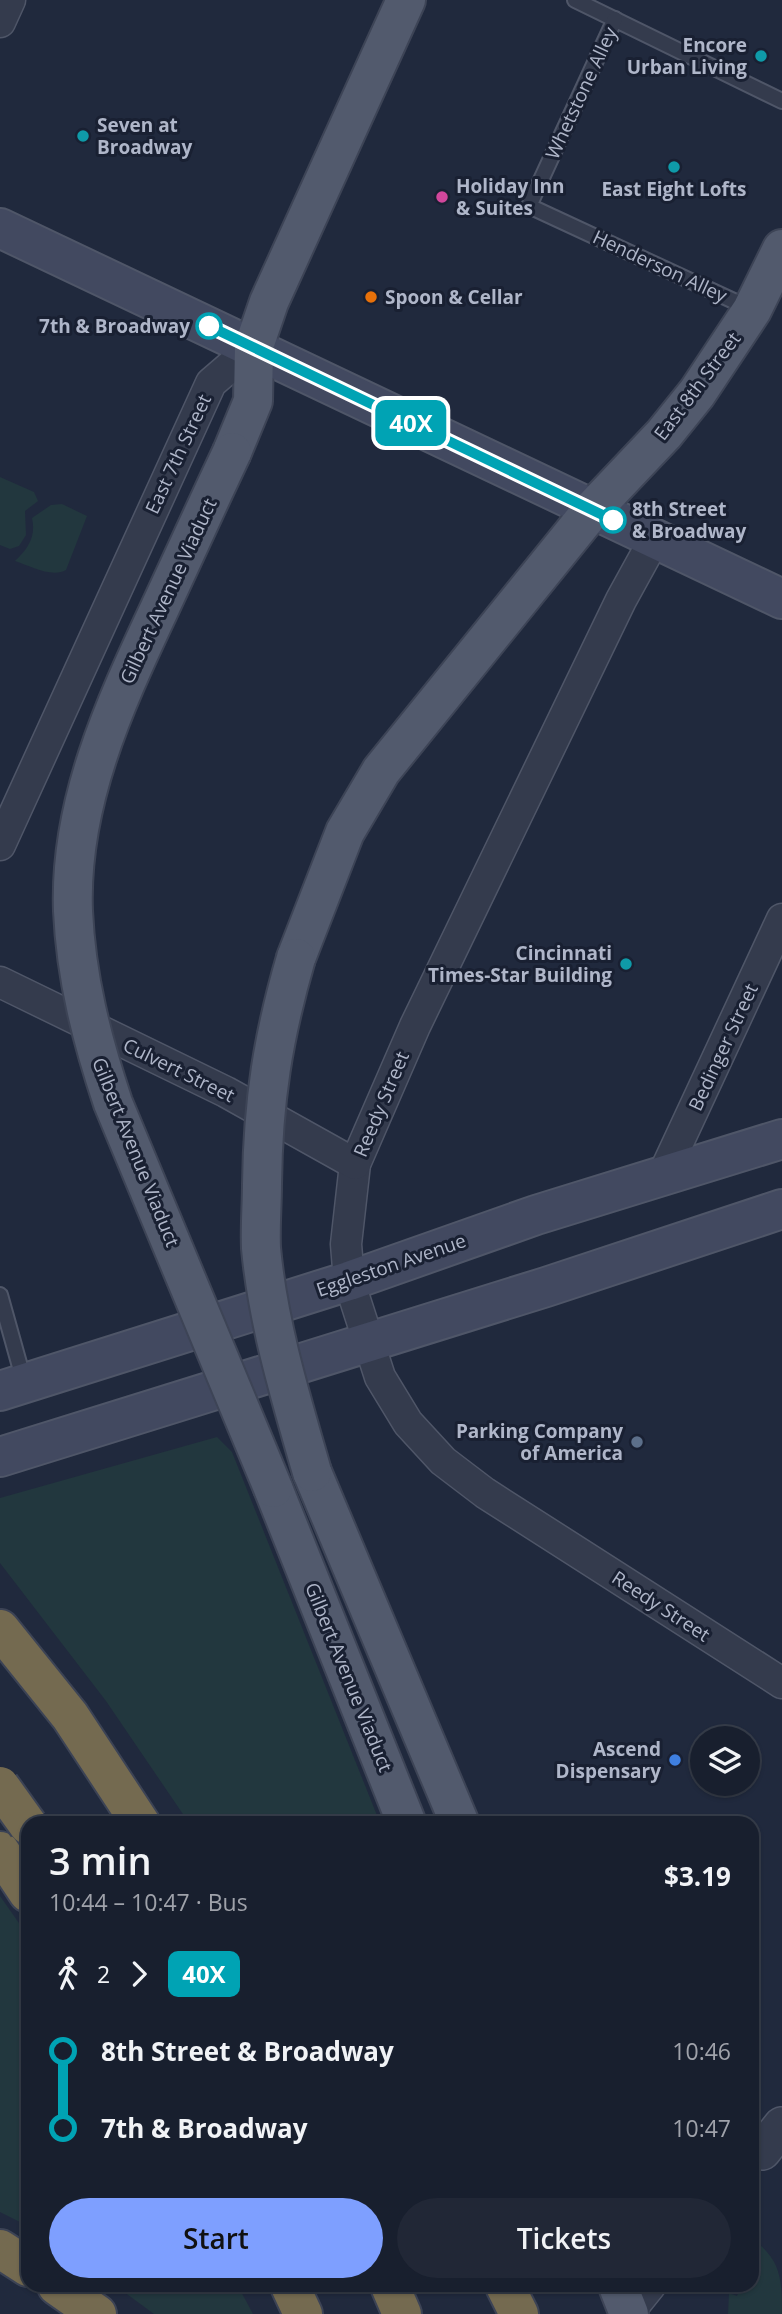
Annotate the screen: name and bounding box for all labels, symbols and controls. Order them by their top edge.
street label: Whetstone Alley [539,22,623,163]
place label: Encore Urban Living [627,32,747,80]
marker: Encore Urban Living [753,48,769,64]
place label: Seven at Broadway [97,112,192,160]
marker: Seven at Broadway [75,128,91,144]
marker: East Eight Lofts [666,159,682,175]
place label: Holiday Inn & Suites [456,173,564,221]
place label: East Eight Lofts [601,176,747,202]
marker: Holiday Inn & Suites [434,189,450,205]
street label: Henderson Alley [589,224,732,309]
place label: Spoon & Cellar [385,284,523,310]
marker: Spoon & Cellar [363,289,379,305]
place label: 7th & Broadway [39,313,190,339]
marker: 7th & Broadway [196,313,222,339]
street label: East 8th Street [648,326,746,445]
street label: East 7th Street [139,390,217,518]
line badge: 40X [371,400,451,446]
text: 40X [389,406,433,439]
street label: Gilbert Avenue Viaduct [114,494,223,688]
place label: 8th Street & Broadway [632,496,747,544]
marker: 8th Street & Broadway [600,507,626,533]
place label: Cincinnati Times-Star Building [428,940,612,988]
marker: Cincinnati Times-Star Building [618,956,634,972]
street label: Bedinger Street [682,979,764,1115]
street label: Culvert Street [119,1032,239,1108]
street label: Reedy Street [347,1047,415,1161]
street label: Gilbert Avenue Viaduct [86,1053,186,1251]
street label: Eggleston Avenue [313,1227,469,1303]
place label: Parking Company of America [456,1418,623,1466]
marker: Parking Company of America [629,1434,645,1450]
street label: Reedy Street [607,1565,715,1648]
street label: Gilbert Avenue Viaduct [299,1578,399,1776]
map controls [690,1726,760,1796]
button: layers [690,1726,760,1796]
place label: Ascend Dispensary [556,1736,661,1784]
marker: Ascend Dispensary [667,1752,683,1768]
text: 3 min [49,1834,152,1886]
text: $3.19 [664,1858,731,1894]
text: 10:44 – 10:47 · Bus [49,1886,248,1918]
icon: walk [49,1955,87,1993]
icon: forward [120,1955,158,1993]
text: 40X [182,1957,226,1990]
text: 2 [97,1958,110,1990]
text: 8th Street & Broadway [101,2033,394,2069]
text: 10:46 [672,2035,731,2067]
text: 7th & Broadway [101,2110,308,2146]
text: 10:47 [672,2112,731,2144]
button: Start [49,2198,383,2278]
button: Tickets [397,2198,731,2278]

